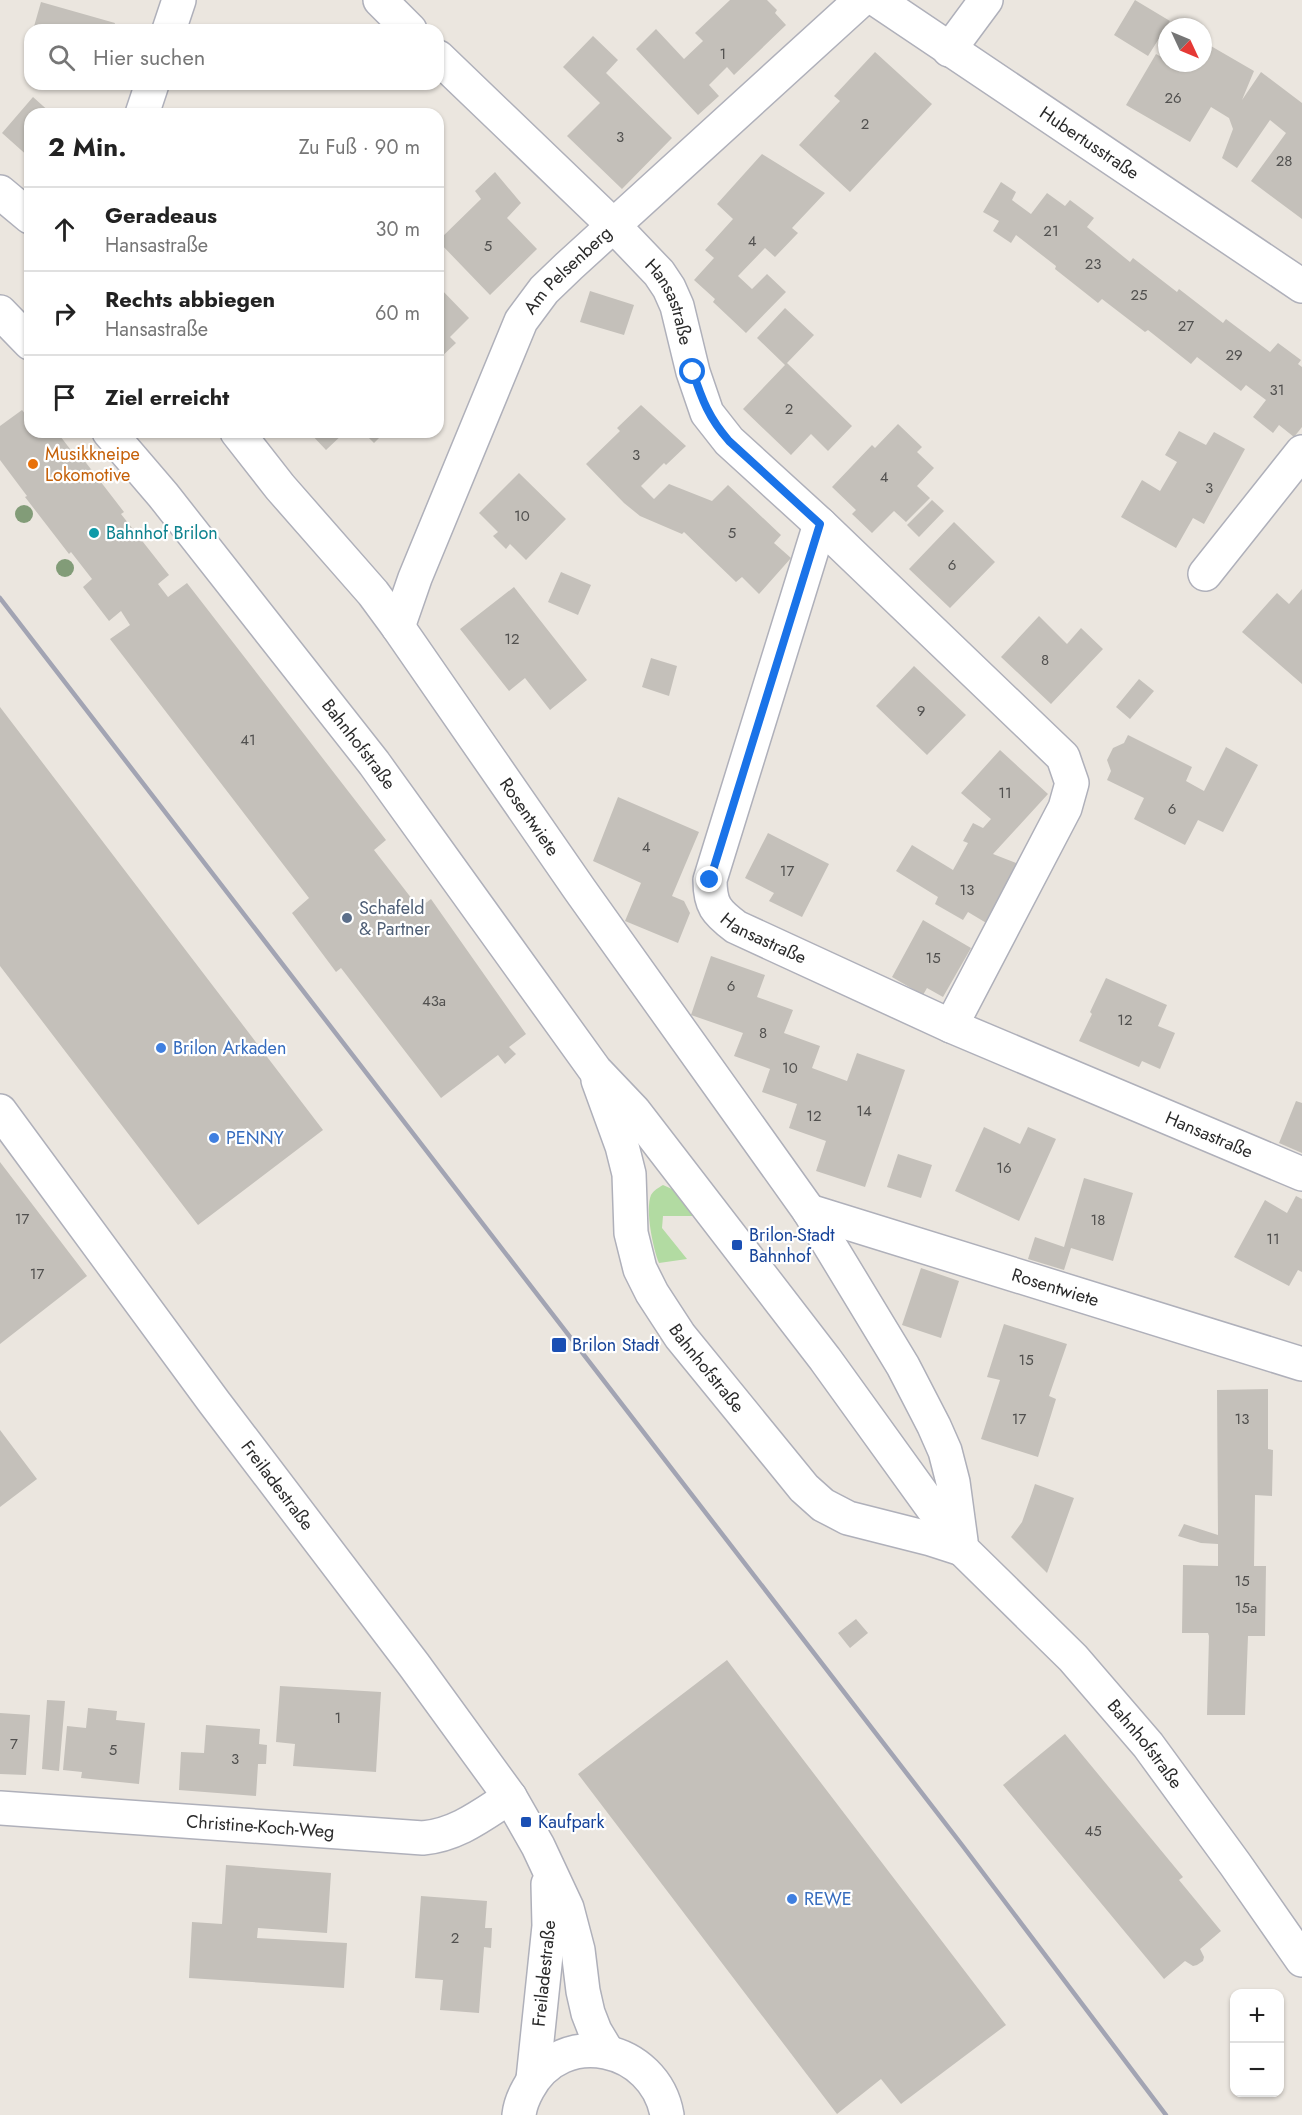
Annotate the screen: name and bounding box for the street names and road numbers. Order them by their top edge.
street label: Hubertusstraße [1034,100,1144,186]
street label: Am Pelsenberg [517,220,618,320]
street label: Hansastraße [639,253,699,348]
street label: Bahnhofstraße [316,694,402,795]
street label: Rosentwiete [493,772,566,861]
street label: Hansastraße [715,906,811,971]
street label: Hansastraße [1161,1105,1257,1165]
street label: Rosentwiete [1009,1262,1102,1313]
street label: Bahnhofstraße [662,1319,751,1418]
street label: Freiladestraße [235,1435,320,1536]
street label: Bahnhofstraße [1101,1694,1189,1794]
street label: Christine-Koch-Weg [185,1808,335,1845]
street label: Freiladestraße [526,1920,562,2028]

